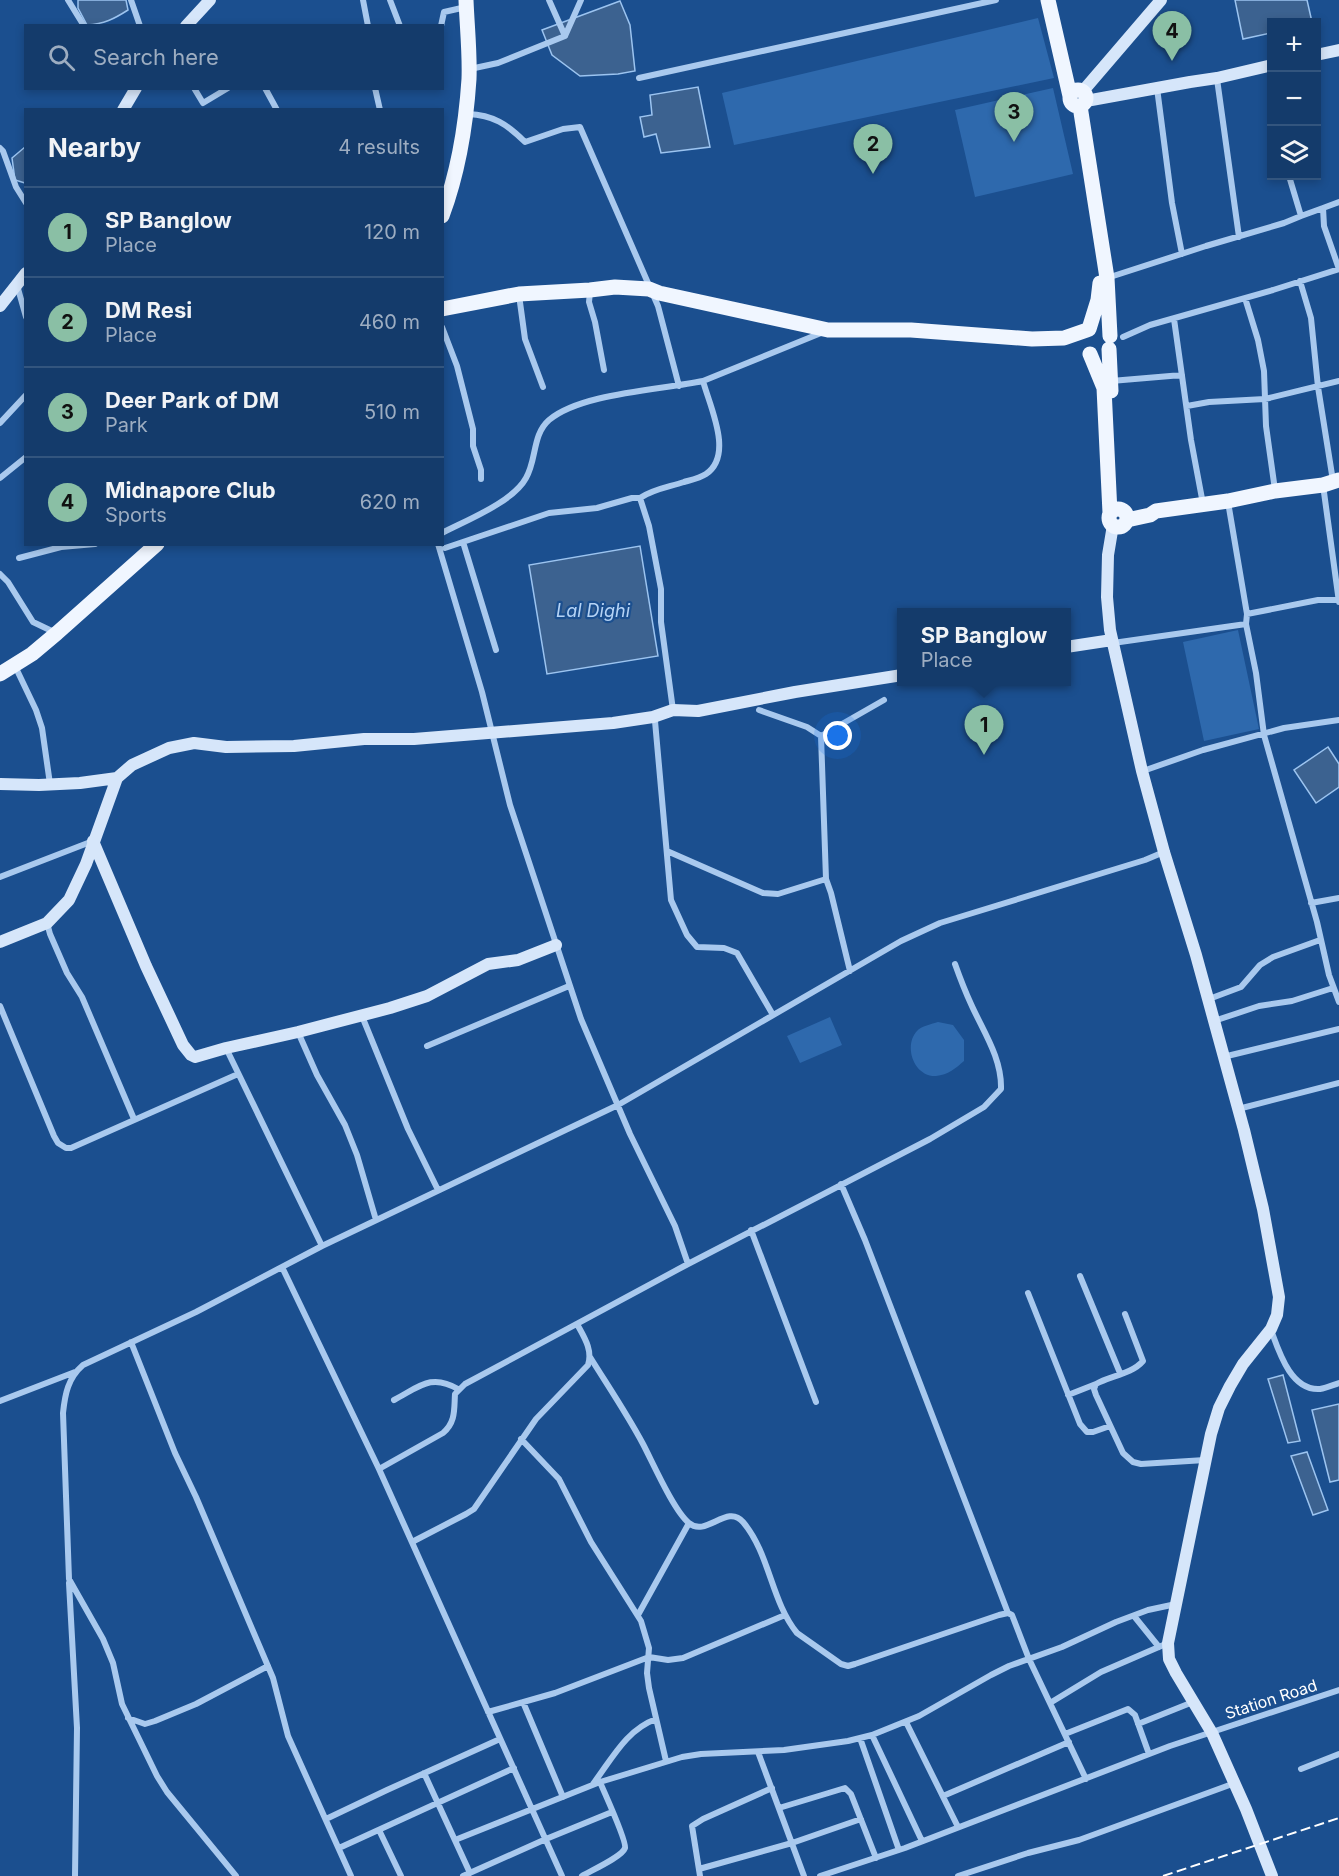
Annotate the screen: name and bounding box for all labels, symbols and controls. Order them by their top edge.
pin: 4 [1152,11,1192,61]
map controls [1267,18,1321,180]
button: + [1267,18,1321,72]
search box [24,24,444,90]
icon: search [45,41,78,74]
text: Search here [93,44,219,70]
button: − [1267,72,1321,126]
pin: 3 [994,92,1034,142]
pin: 2 [854,124,892,174]
button: layers [1267,126,1321,180]
text: Nearby [48,132,141,163]
text: 4 results [338,135,420,159]
text: SP Banglow [105,207,232,233]
text: 1 [63,220,72,244]
text: 120 m [364,220,420,244]
text: Place [105,233,157,257]
text: DM Resi [105,297,192,323]
text: 2 [61,310,74,334]
text: 460 m [359,310,420,334]
text: Place [105,323,157,347]
text: Deer Park of DM [105,387,279,413]
text: 3 [61,400,74,424]
text: 510 m [364,400,420,424]
text: Park [105,413,148,437]
text: Midnapore Club [105,477,276,503]
text: 4 [61,490,74,514]
text: 620 m [360,490,420,514]
text: Sports [105,503,167,527]
water label: Lal Dighi [556,600,631,621]
popup [897,608,1071,686]
text: SP Banglow [921,622,1047,648]
text: Place [921,648,973,672]
pin: 1 [964,706,1004,755]
your location [823,721,852,750]
street label: Station Road [1222,1675,1320,1723]

